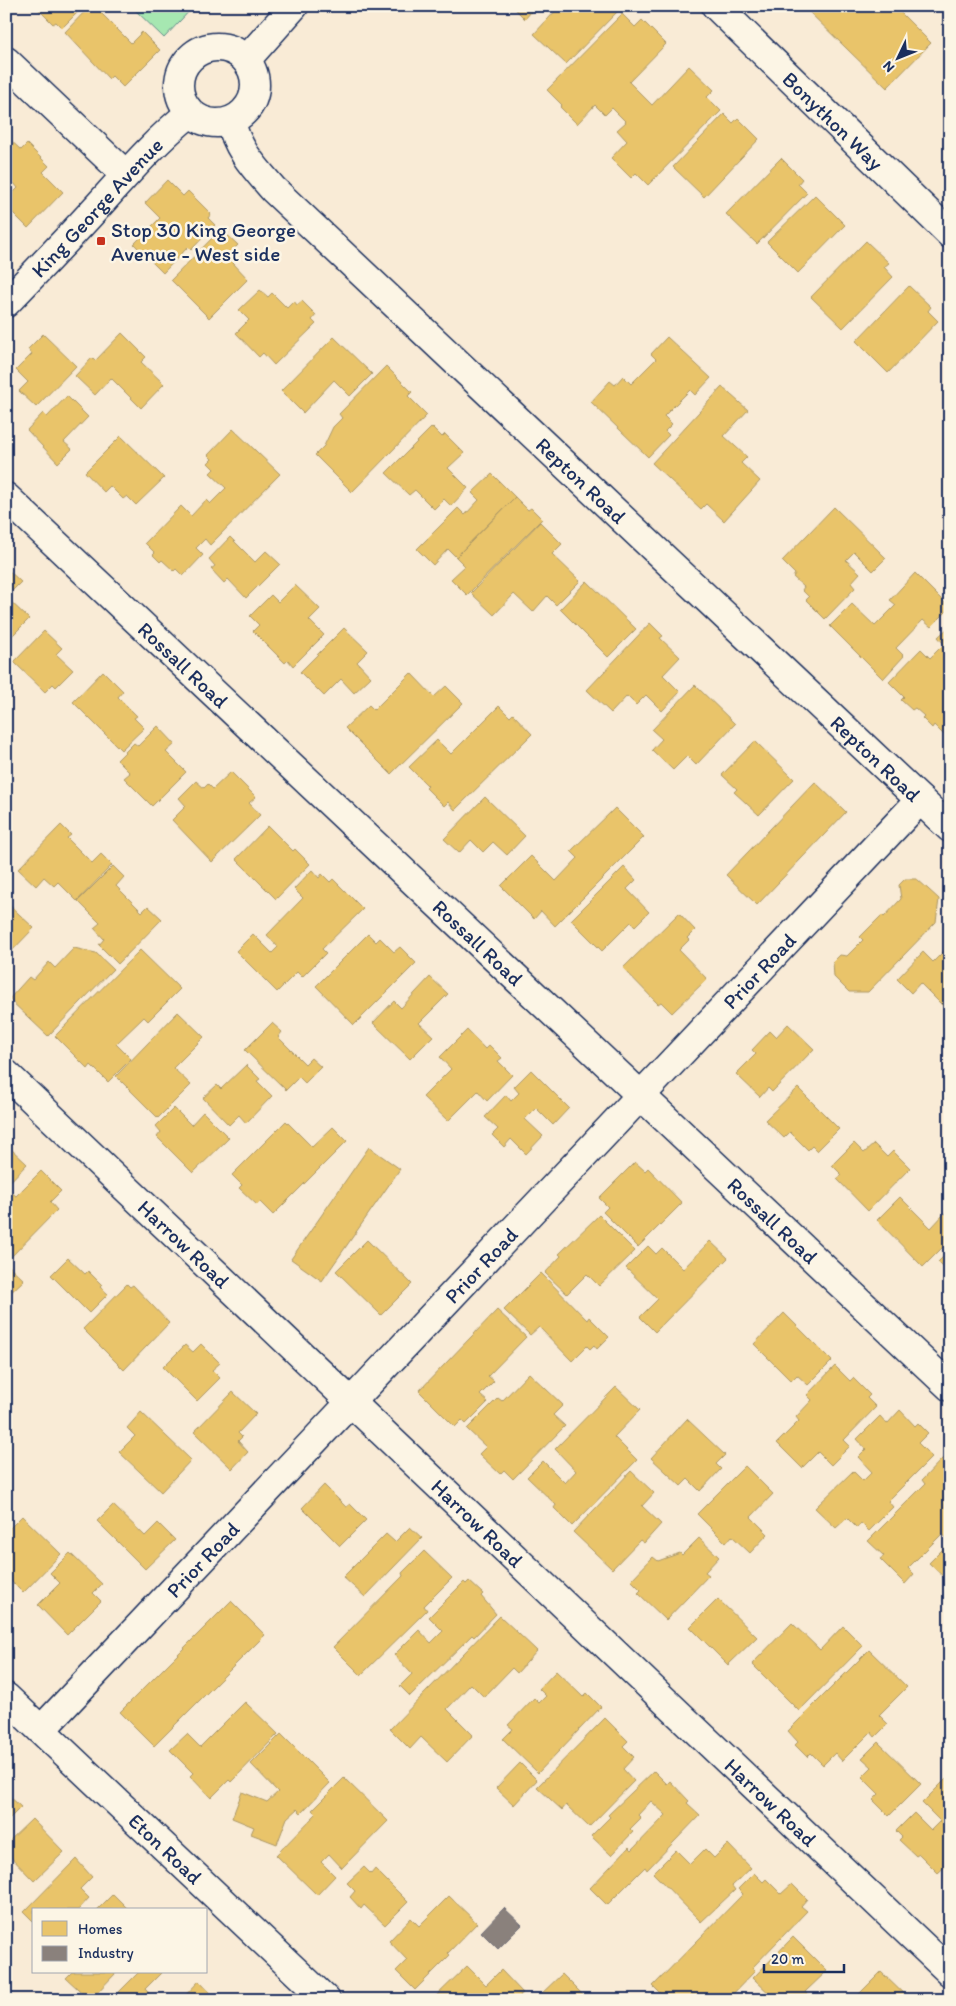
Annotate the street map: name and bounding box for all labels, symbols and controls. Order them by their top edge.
north arrow [874,32,924,82]
text: N [879,57,898,76]
street label: Bonython Way [778,66,889,175]
street label: King George Avenue [25,132,168,282]
place label: Stop 30 King George Avenue - West side [111,217,296,266]
marker: Stop 30 King George Avenue - West side [95,235,107,247]
street label: Repton Road [531,432,632,529]
street label: Rossall Road [133,616,234,713]
street label: Repton Road [826,710,927,807]
street label: Rossall Road [428,894,528,991]
street label: Prior Road [717,927,801,1014]
street label: Rossall Road [723,1172,823,1268]
street label: Harrow Road [133,1194,236,1293]
street label: Prior Road [439,1221,523,1308]
street label: Harrow Road [427,1473,529,1572]
street label: Prior Road [161,1516,245,1602]
street label: Harrow Road [720,1752,823,1852]
street label: Eton Road [124,1808,208,1889]
legend [32,1908,208,1974]
text: Homes [78,1920,123,1938]
scale bar [764,1941,844,1973]
text: Industry [78,1944,134,1962]
text: 20 m [771,1950,805,1968]

